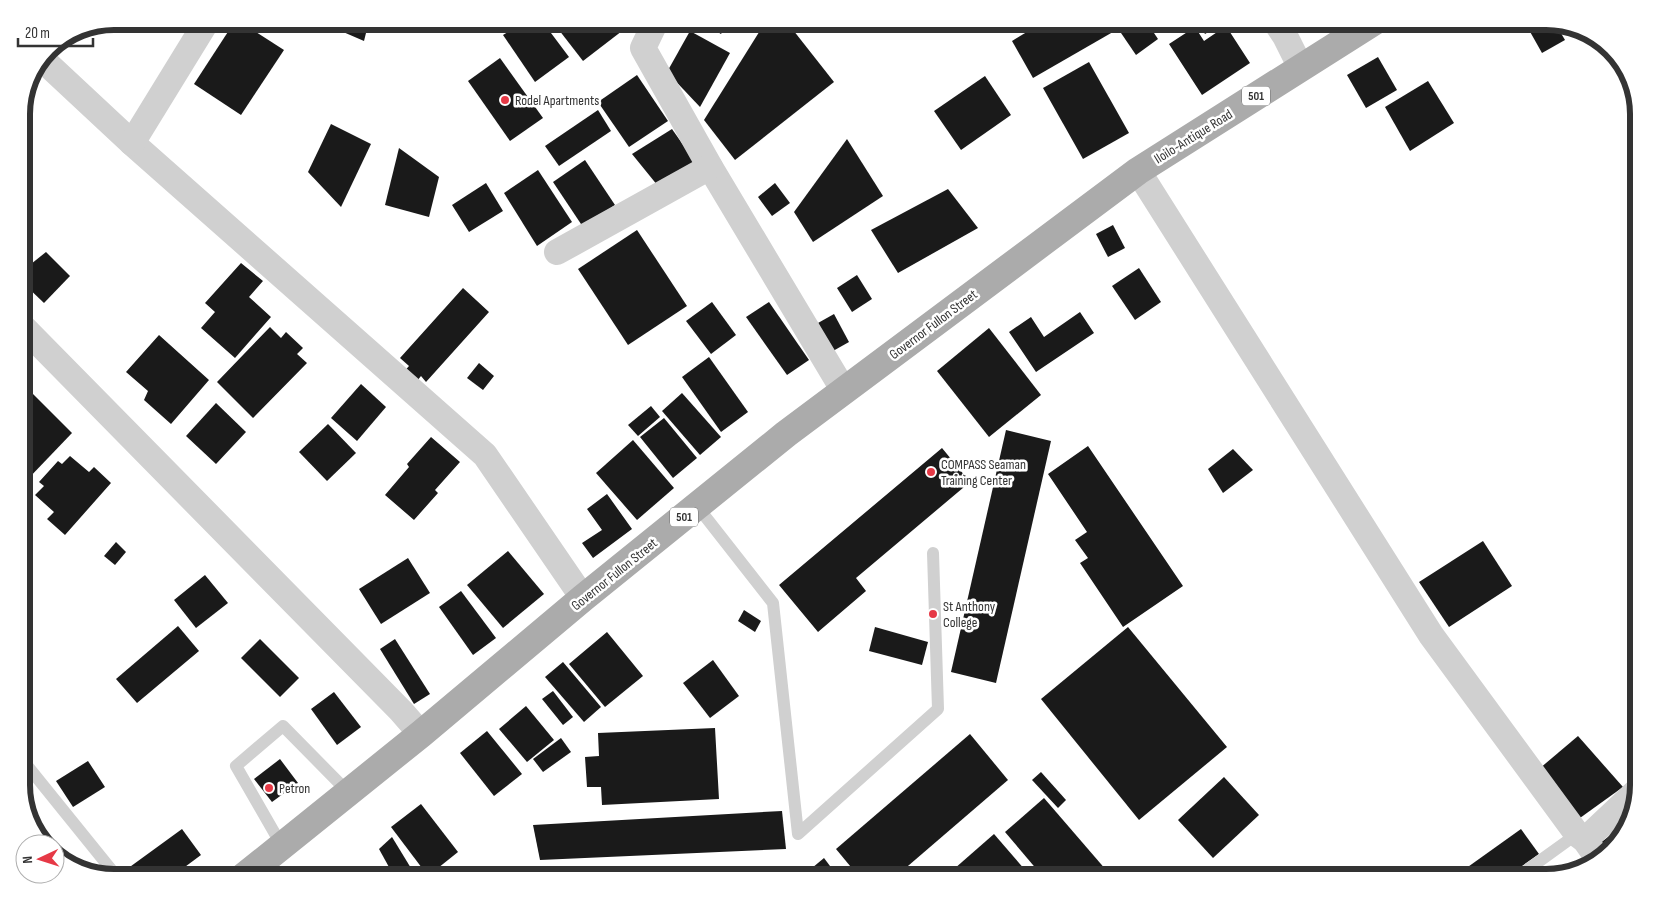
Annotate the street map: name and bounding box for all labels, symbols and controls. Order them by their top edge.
scale bar [18,15,92,47]
text: 20 m [25,24,50,43]
road number: 501 [1242,86,1270,105]
place label: Rodel Apartments [515,92,599,109]
marker: Rodel Apartments [499,94,511,106]
street label: Iloilo-Antique Road [1151,105,1236,167]
street label: Governor Fullon Street [886,286,981,363]
place label: COMPASS Seaman Training Center [941,456,1026,489]
marker: COMPASS Seaman Training Center [925,466,937,478]
road number: 501 [670,508,698,526]
street label: Governor Fullon Street [568,535,661,614]
place label: St Anthony College [943,598,996,631]
marker: St Anthony College [927,608,939,620]
place label: Petron [279,780,310,797]
marker: Petron [263,782,275,794]
north arrow [15,834,65,884]
text: N [19,856,36,864]

